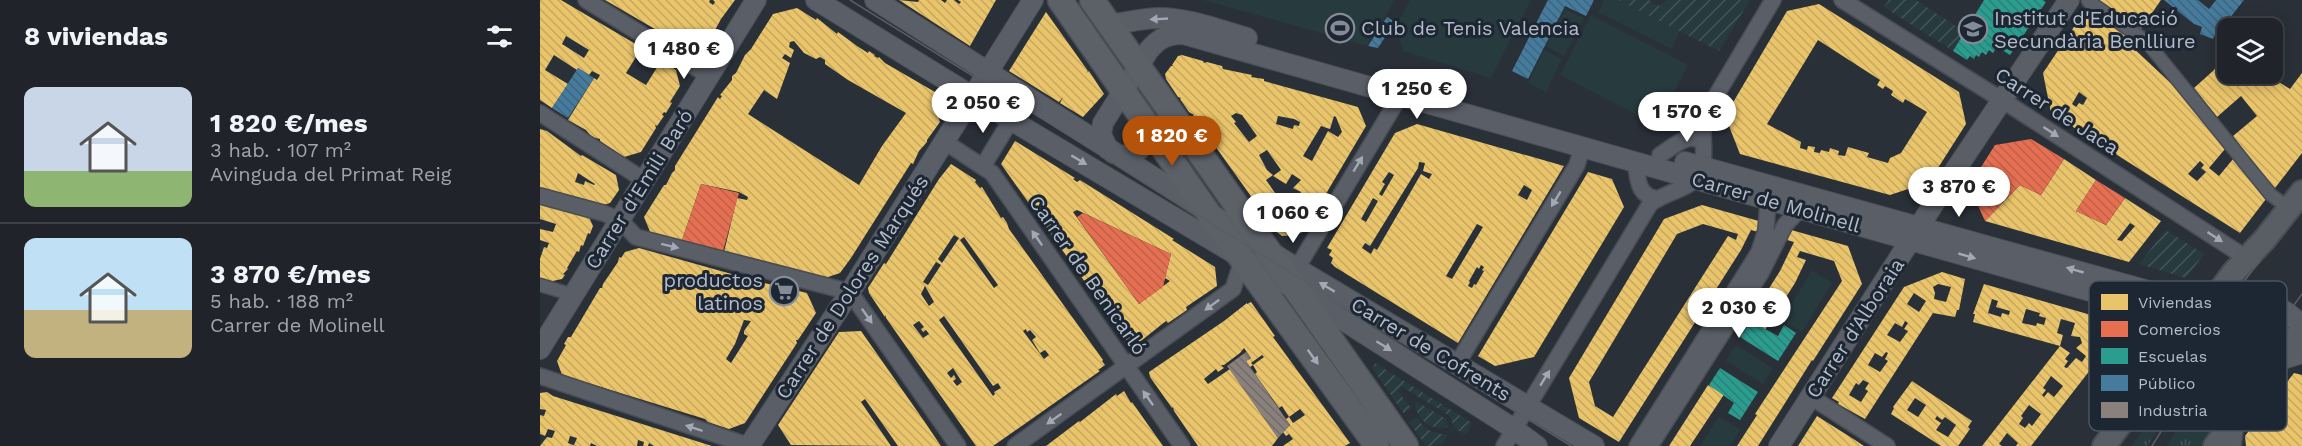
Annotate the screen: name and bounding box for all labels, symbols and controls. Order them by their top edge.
place label: Institut d'Educació Secundària Benlliure [1994,6,2196,53]
sports icon: Club de Tenis Valencia [1324,12,1356,44]
school or university icon: Institut d'Educació Secundària Benlliure [1957,13,1989,45]
one-way arrow [1149,14,1168,23]
place label: Club de Tenis Valencia [1361,16,1580,40]
map controls [2217,18,2283,84]
button: layers [2217,18,2283,84]
icon: filters [483,20,516,53]
text: 8 viviendas [24,21,168,51]
pin: 1 480 € [629,29,739,80]
text: 1 480 € [648,36,720,60]
street label: Carrer de Jaca [1991,62,2123,160]
pin: 1 250 € [1362,69,1472,120]
text: 1 250 € [1382,76,1452,100]
pin: 2 050 € [928,83,1038,134]
text: 2 050 € [946,90,1020,114]
pin: 1 570 € [1632,92,1742,143]
text: 1 570 € [1652,99,1722,123]
street label: Carrer d'Emili Baró [580,105,698,273]
text: 1 820 €/mes [210,108,368,138]
icon: home [72,111,144,183]
pin: 1 820 € [1117,116,1227,167]
text: 1 820 € [1136,123,1208,147]
one-way arrow [2042,126,2058,138]
text: 3 hab. · 107 m² [210,138,351,162]
one-way arrow [1071,155,1087,166]
one-way arrow [1353,156,1364,172]
text: Avinguda del Primat Reig [210,162,451,186]
street label: Carrer de Molinell [1689,166,1863,238]
pin: 3 870 € [1904,167,2014,218]
street label: Carrer de Dolores Marqués [770,170,934,404]
text: 3 870 € [1922,174,1996,198]
street label: Carrer de Benicarló [1024,191,1152,359]
one-way arrow [1551,191,1562,207]
pin: 1 060 € [1238,193,1348,244]
text: 1 060 € [1257,200,1329,224]
one-way arrow [1032,230,1043,246]
one-way arrow [2207,231,2223,242]
one-way arrow [661,241,679,251]
one-way arrow [1958,252,1976,261]
street label: Carrer d'Alboraia [1801,254,1909,402]
text: 3 870 €/mes [210,259,371,289]
icon: home [72,262,144,334]
one-way arrow [2066,265,2084,274]
place label: productos latinos [664,268,763,315]
supermarket icon: productos latinos [768,275,800,307]
one-way arrow [1319,281,1335,292]
legend [2089,281,2287,431]
pin: 2 030 € [1684,288,1794,339]
text: 5 hab. · 188 m² [210,289,353,313]
street label: Carrer de Cofrents [1347,292,1515,406]
text: Viviendas [2138,293,2212,312]
text: 2 030 € [1702,295,1776,319]
one-way arrow [1204,298,1219,310]
one-way arrow [861,308,873,324]
text: Carrer de Molinell [210,313,385,337]
text: Comercios [2138,320,2221,339]
one-way arrow [1375,340,1391,352]
text: Escuelas [2138,347,2207,366]
one-way arrow [1307,349,1319,365]
one-way arrow [1539,370,1550,386]
text: Público [2138,374,2195,393]
one-way arrow [1143,391,1155,406]
text: Industria [2138,401,2207,420]
one-way arrow [1046,412,1061,424]
one-way arrow [685,423,703,432]

